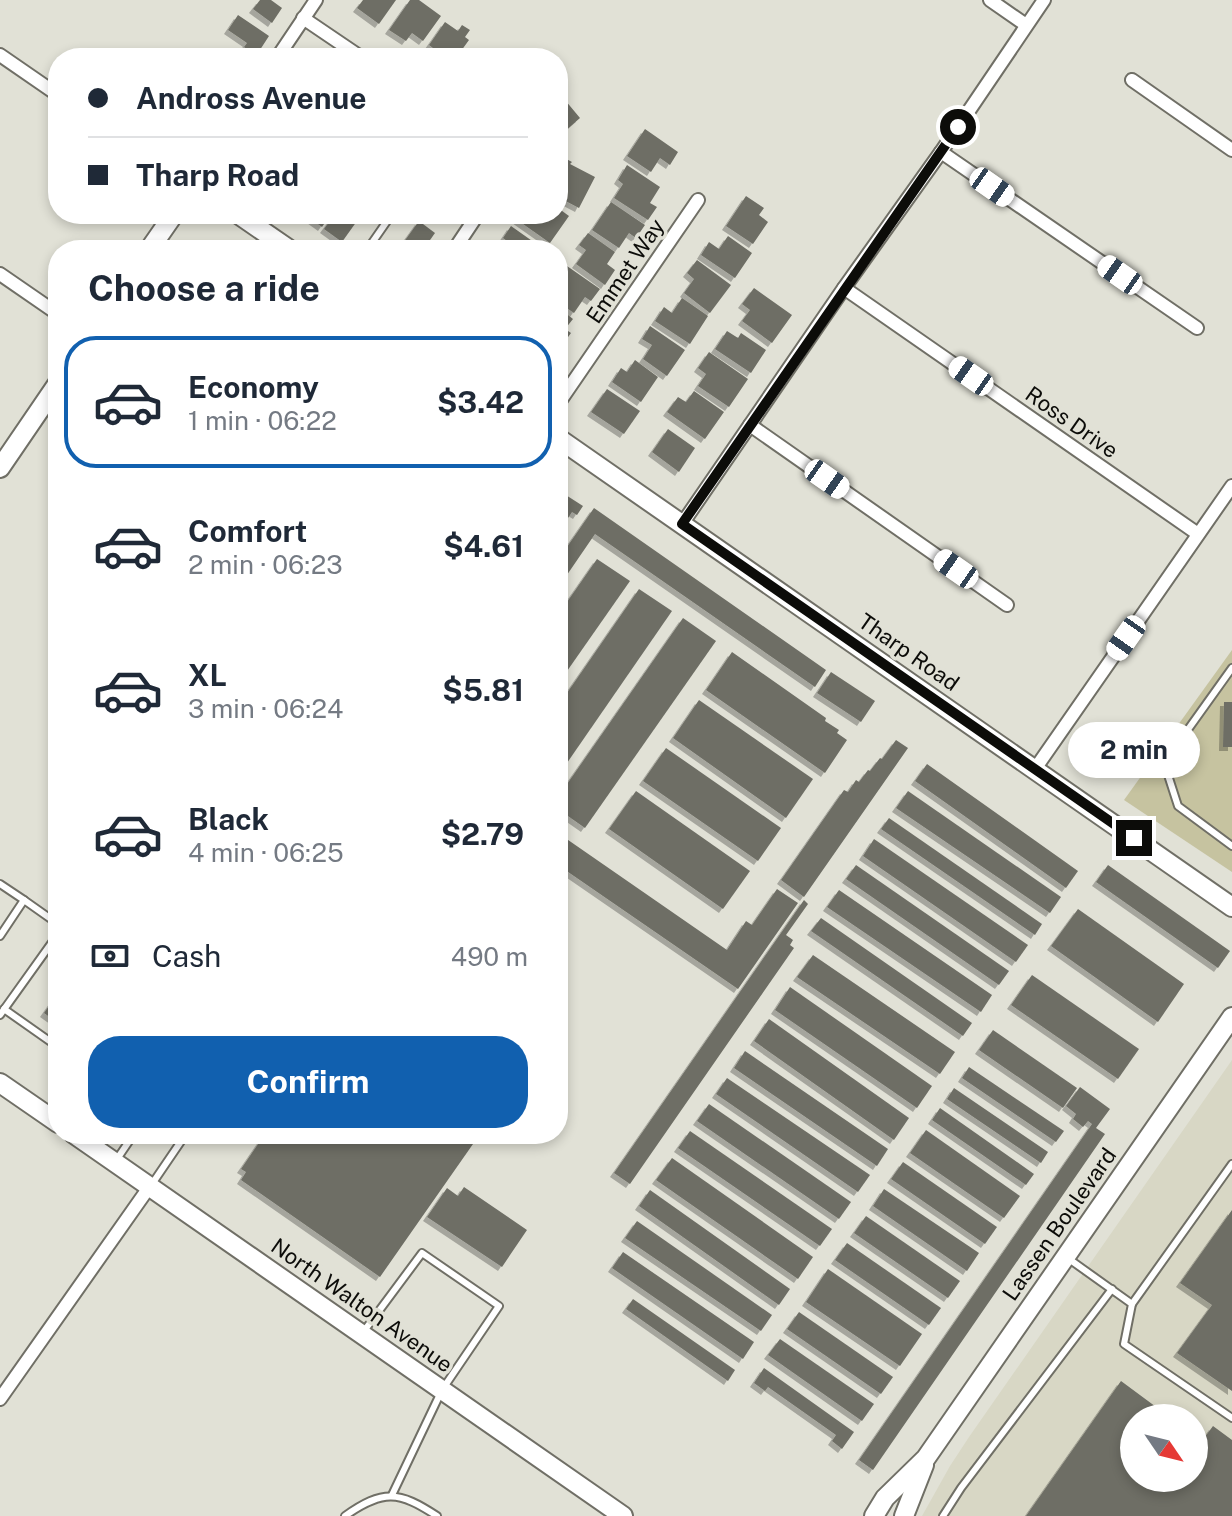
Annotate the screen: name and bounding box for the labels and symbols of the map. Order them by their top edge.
route start [940,109,976,145]
car [965,163,1019,211]
street label: Emmet Way [581,214,670,328]
car [1093,251,1147,299]
car [944,352,998,400]
street label: Ross Drive [1021,381,1123,463]
car [800,455,854,503]
car [929,545,983,593]
street label: Tharp Road [854,608,964,696]
car [1102,611,1150,665]
callout: 2 min [1068,722,1200,778]
route end [1116,820,1152,856]
street label: Lassen Boulevard [997,1143,1121,1305]
street label: North Walton Avenue [266,1233,458,1377]
north arrow [1120,1404,1208,1492]

